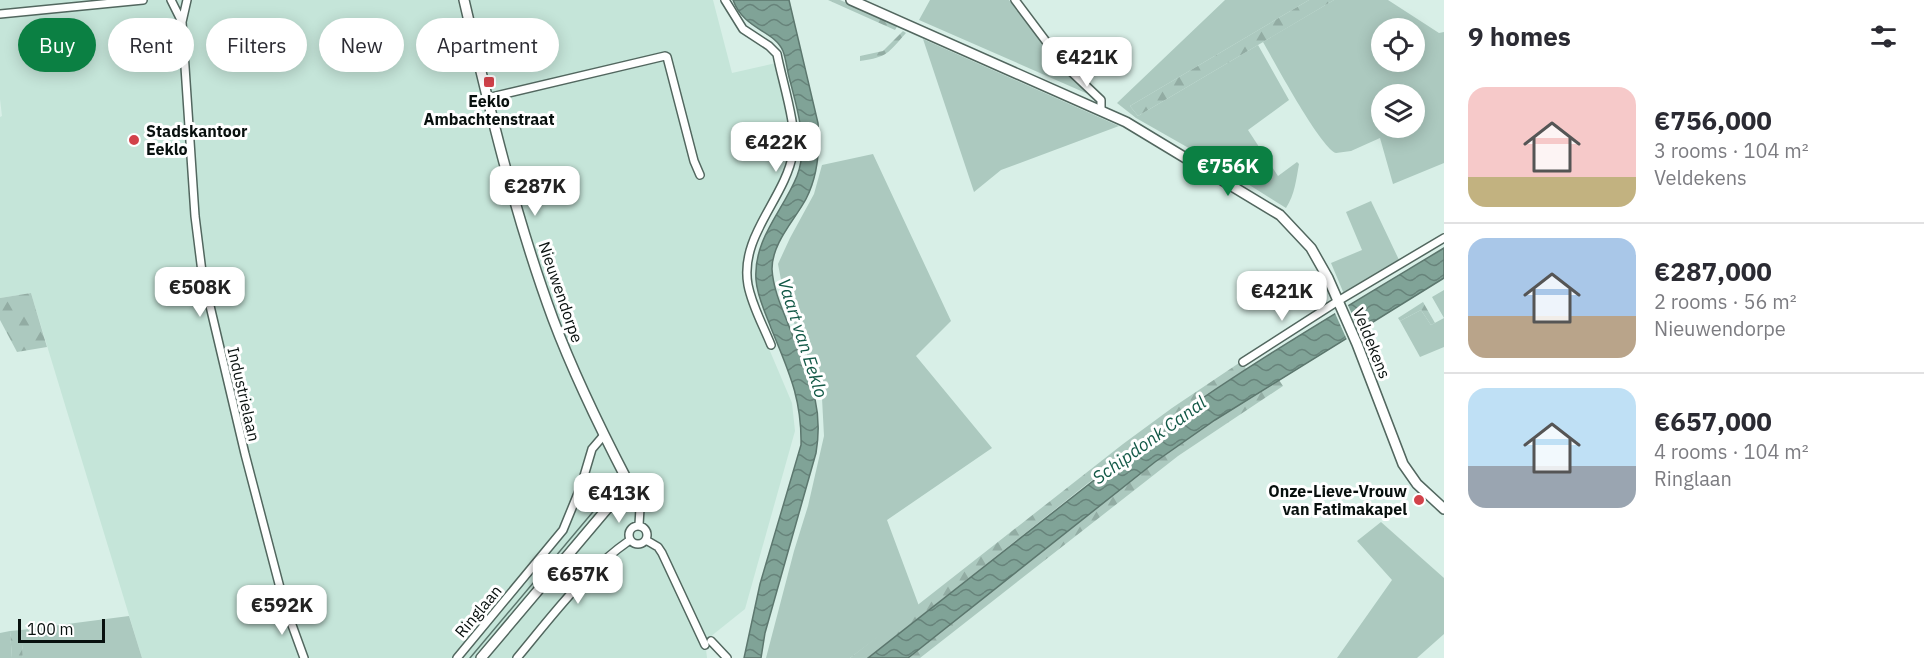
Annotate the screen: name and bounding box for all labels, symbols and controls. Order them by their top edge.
chip: Buy [18,18,96,72]
chip: Rent [108,18,194,72]
chip: Filters [206,18,307,72]
chip: New [319,18,404,72]
chip: Apartment [416,18,559,72]
map controls [1371,18,1425,138]
button: locate [1371,18,1425,72]
text: 9 homes [1468,19,1571,53]
icon: filters [1867,20,1900,53]
pin: €421K [1045,37,1129,88]
text: €421K [1056,43,1118,70]
marker: Eeklo Ambachtenstraat [482,75,496,89]
button: layers [1371,84,1425,138]
place label: Eeklo Ambachtenstraat [423,91,555,129]
text: €756,000 [1654,103,1772,137]
icon: home [1516,111,1588,183]
place label: Stadskantoor Eeklo [146,121,248,159]
pin: €422K [734,122,818,173]
text: €422K [745,128,807,155]
marker: Stadskantoor Eeklo [127,133,141,147]
text: 3 rooms · 104 m² [1654,137,1809,164]
pin: €756K [1186,146,1270,197]
text: €756K [1197,152,1259,179]
text: Veldekens [1654,164,1747,191]
pin: €287K [493,166,577,217]
text: €287K [504,172,566,199]
street label: Nieuwendorpe [534,239,588,345]
text: €287,000 [1654,254,1772,288]
icon: home [1516,262,1588,334]
pin: €508K [158,267,242,318]
pin: €421K [1240,271,1324,322]
text: €508K [169,273,231,300]
water label: Vaart van Eeklo [773,275,833,401]
text: €421K [1251,277,1313,304]
text: 2 rooms · 56 m² [1654,288,1797,315]
street label: Veldekens [1349,305,1395,381]
text: Nieuwendorpe [1654,315,1786,342]
street label: Industrielaan [223,345,265,443]
water label: Schipdonk Canal [1088,391,1211,489]
text: €657,000 [1654,404,1772,438]
icon: home [1516,412,1588,484]
text: 4 rooms · 104 m² [1654,438,1809,465]
text: Ringlaan [1654,465,1732,492]
pin: €413K [577,473,661,524]
text: €413K [588,479,650,506]
place label: Onze-Lieve-Vrouw van Fatimakapel [1268,481,1408,519]
marker: Onze-Lieve-Vrouw van Fatimakapel [1412,493,1426,507]
pin: €657K [536,554,620,605]
text: €657K [547,560,609,587]
street label: Ringlaan [450,581,506,641]
pin: €592K [240,585,324,636]
text: €592K [251,591,313,618]
scale bar [18,616,105,644]
text: 100 m [27,619,74,639]

